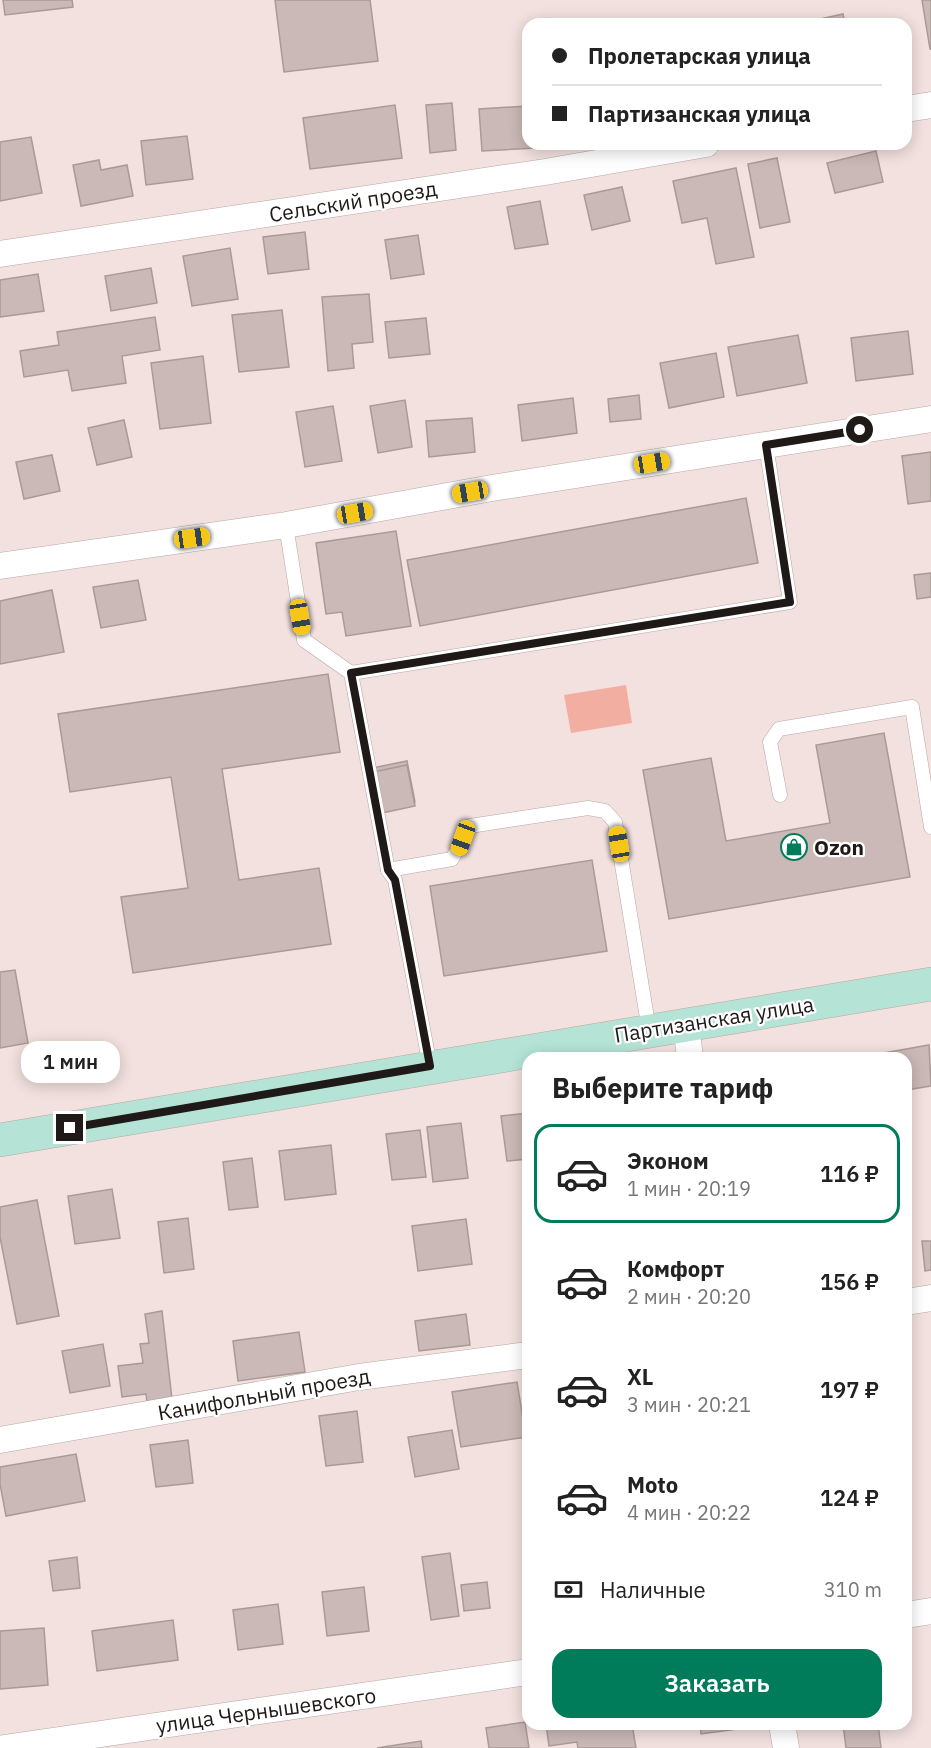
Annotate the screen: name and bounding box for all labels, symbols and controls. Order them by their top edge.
text: Пролетарская улица [588,41,811,70]
text: Партизанская улица [588,99,811,128]
street label: Сельский проезд [267,174,439,228]
route start [846,416,873,443]
car [633,451,671,475]
car [451,480,489,504]
car [336,501,374,525]
car [173,527,211,549]
car [288,598,312,636]
car [448,818,478,858]
car [607,825,631,863]
shop icon: Ozon [779,832,809,862]
place label: Ozon [814,833,864,861]
street label: Партизанская улица [612,989,816,1049]
callout: 1 мин [20,1041,119,1083]
text: 1 мин [43,1048,98,1075]
text: Выберите тариф [552,1070,773,1105]
route end [56,1114,83,1141]
text: Эконом [627,1146,709,1175]
icon: car [555,1147,609,1201]
text: 116 ₽ [820,1159,879,1188]
text: 1 мин · 20:19 [627,1175,751,1202]
text: Комфорт [627,1254,724,1283]
icon: car [555,1255,609,1309]
text: 156 ₽ [820,1267,879,1296]
text: 2 мин · 20:20 [627,1283,751,1310]
street label: Канифольный проезд [156,1362,372,1426]
text: XL [627,1362,653,1391]
icon: car [555,1363,609,1417]
text: 197 ₽ [820,1375,879,1404]
text: 3 мин · 20:21 [627,1391,751,1418]
text: Moto [627,1470,678,1499]
icon: car [555,1471,609,1525]
text: 124 ₽ [820,1483,879,1512]
text: 4 мин · 20:22 [627,1499,751,1526]
icon: cash [552,1573,585,1606]
text: Наличные [600,1575,706,1604]
text: 310 m [824,1576,882,1603]
button: Заказать [552,1649,882,1718]
street label: улица Чернышевского [154,1681,378,1739]

